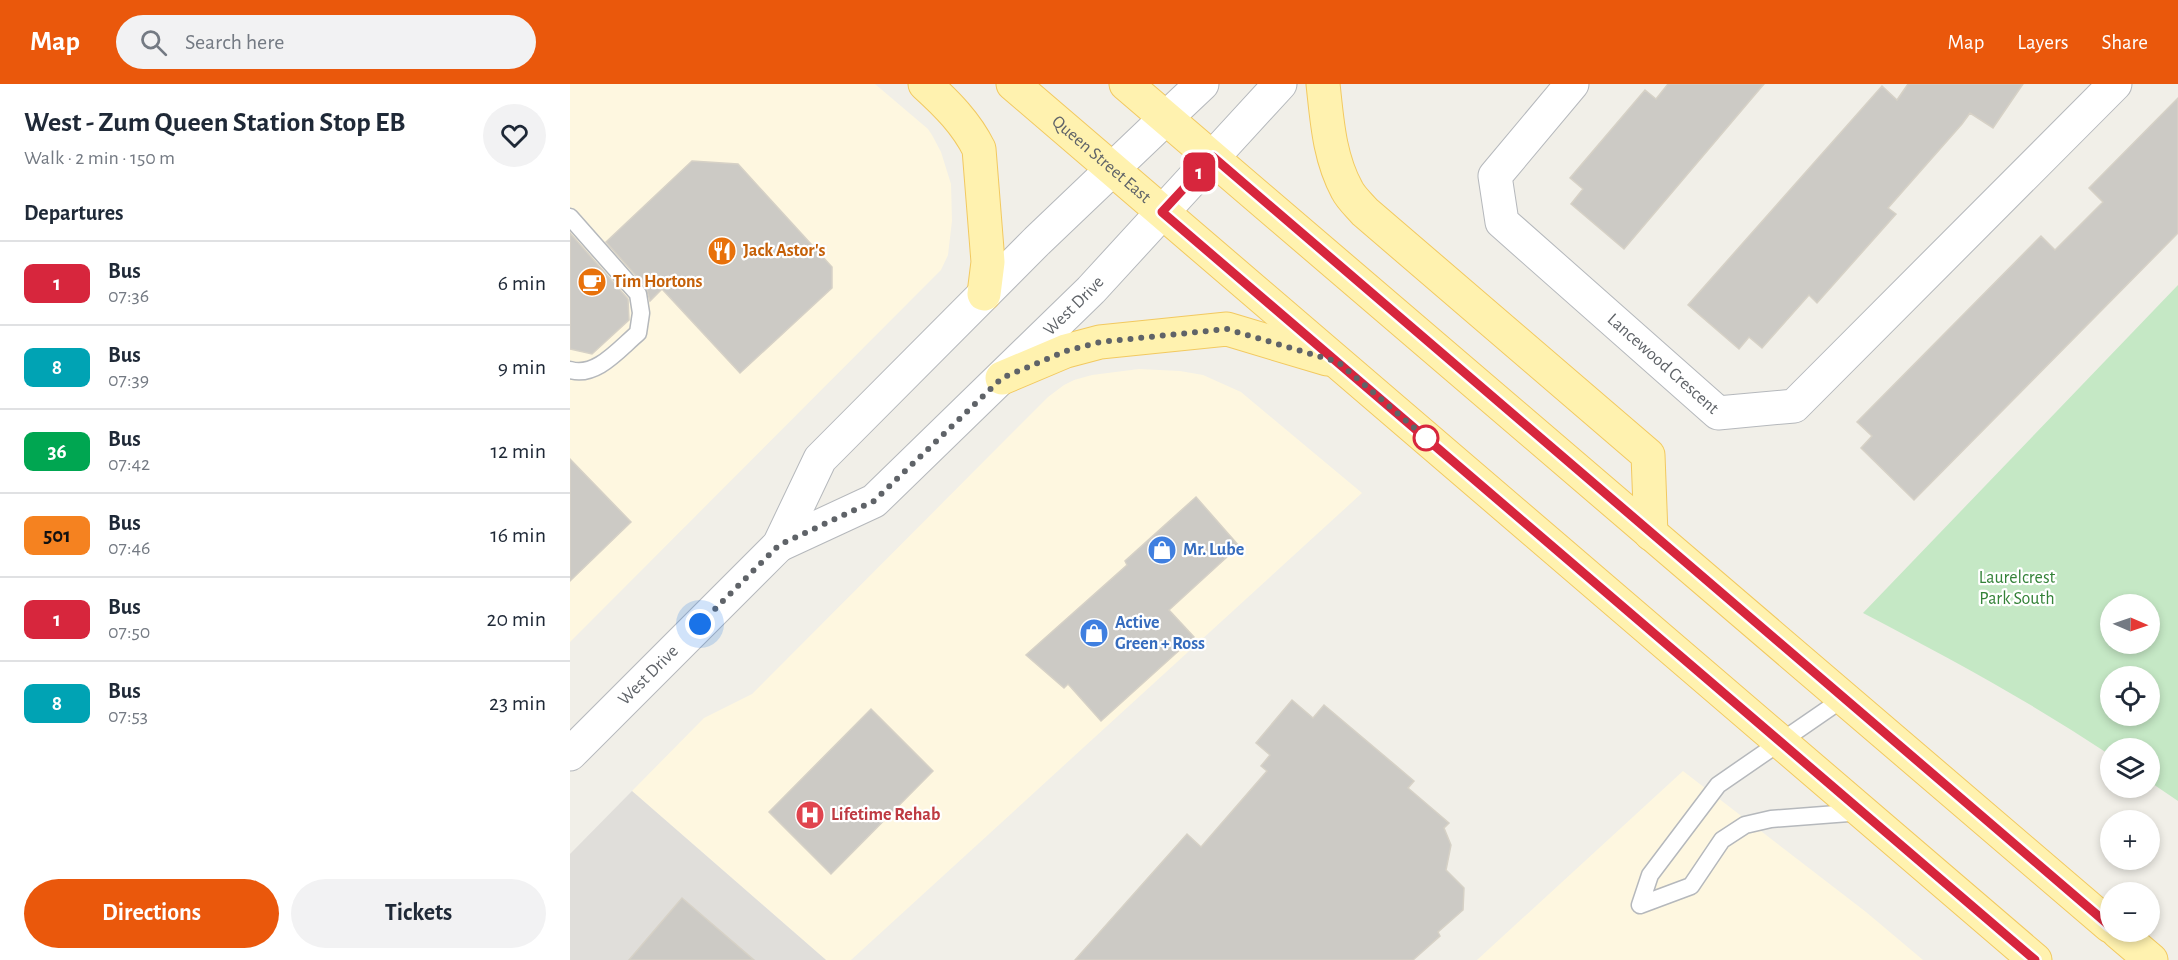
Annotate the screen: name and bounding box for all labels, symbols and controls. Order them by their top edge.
search box [116,15,536,69]
icon: search [137,26,170,59]
text: Map [30,28,80,56]
text: Search here [185,31,284,53]
text: Map [1948,32,1984,53]
text: Layers [2017,32,2068,53]
text: Share [2101,32,2148,53]
button: heart [483,104,546,167]
text: West - Zum Queen Station Stop EB [24,109,405,137]
street label: Queen Street East [1048,112,1154,207]
text: Walk · 2 min · 150 m [24,148,175,168]
line badge: 1 [1180,152,1218,191]
text: 1 [1195,162,1203,183]
text: Departures [24,202,124,224]
restaurant icon: Jack Astor's [706,235,738,267]
place label: Jack Astor's [743,242,825,260]
text: Bus [108,260,141,282]
cafe icon: Tim Hortons [576,266,608,298]
text: 6 min [498,272,546,294]
text: 1 [53,273,61,294]
place label: Tim Hortons [613,273,703,291]
street label: West Drive [1041,273,1108,339]
text: 07:36 [108,286,149,306]
street label: Lancewood Crescent [1603,310,1722,418]
text: Bus [108,344,141,366]
text: 9 min [498,356,546,378]
text: 8 [52,357,62,378]
text: 07:39 [108,370,149,390]
unlabelled marker [1413,425,1439,451]
text: Bus [108,428,141,450]
text: 12 min [491,440,546,462]
text: 36 [47,441,67,462]
text: 07:42 [108,454,150,474]
text: Bus [108,512,141,534]
text: 16 min [490,524,546,546]
text: 501 [43,525,71,546]
shop icon: Mr. Lube [1146,534,1178,566]
text: 07:46 [108,538,151,558]
place label: Mr. Lube [1183,541,1244,559]
park label: Laurelcrest Park South [1979,569,2056,608]
north arrow [2100,594,2160,654]
map controls [2100,594,2160,942]
text: Bus [108,596,141,618]
text: 20 min [486,608,546,630]
text: 1 [53,609,61,630]
your location [685,609,715,639]
place label: Active Green + Ross [1115,614,1205,653]
shop icon: Active Green + Ross [1078,617,1110,649]
text: 07:50 [108,622,150,642]
street label: West Drive [615,642,682,709]
button: locate [2100,666,2160,726]
text: Bus [108,680,141,702]
text: 23 min [489,692,546,714]
text: 8 [52,693,62,714]
text: 07:53 [108,706,148,726]
button: layers [2100,738,2160,798]
hospital icon: Lifetime Rehab [794,799,826,831]
place label: Lifetime Rehab [831,806,940,824]
button: + [2100,810,2160,870]
button: Directions [24,879,279,948]
button: Tickets [291,879,546,948]
button: − [2100,882,2160,942]

